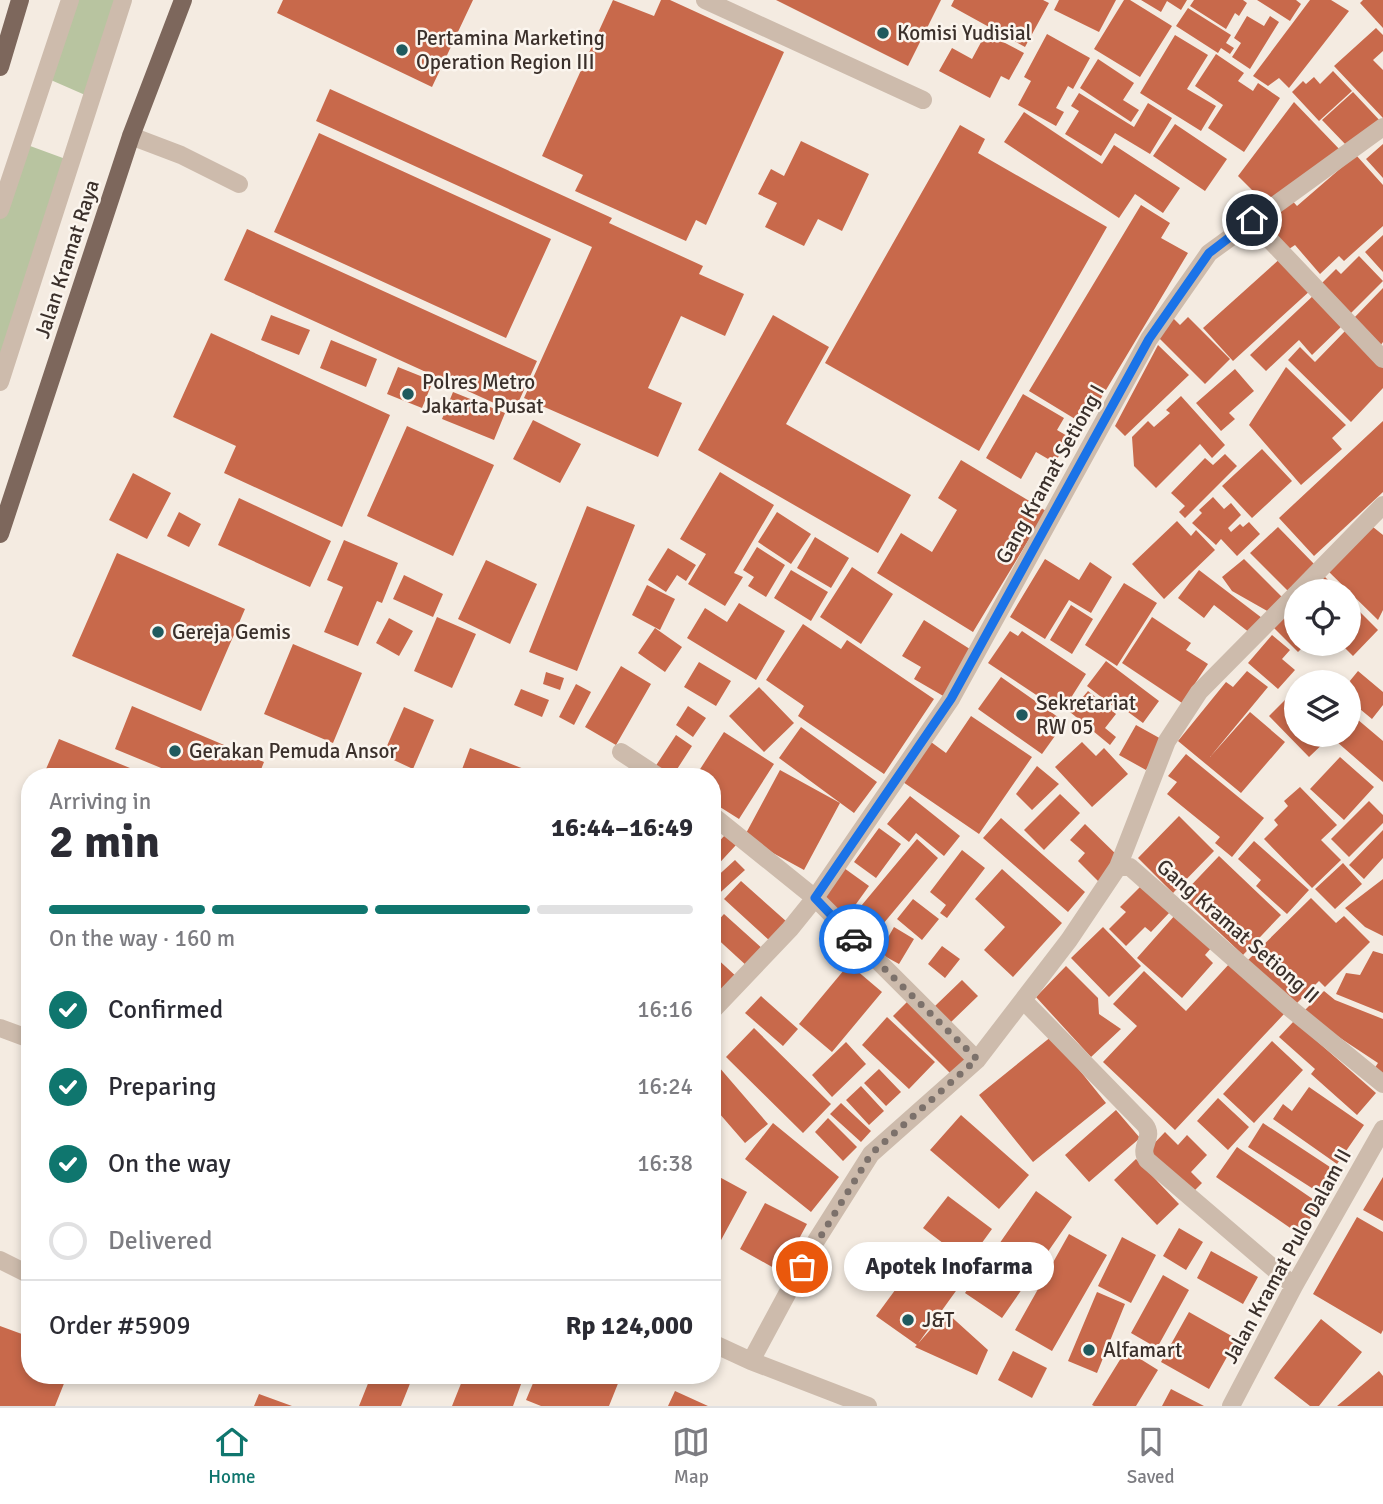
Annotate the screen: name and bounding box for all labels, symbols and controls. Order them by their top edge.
place label: Komisi Yudisial [897,20,1032,46]
place label: Pertamina Marketing Operation Region III [416,25,605,75]
marker: Komisi Yudisial [875,25,891,41]
marker: Pertamina Marketing Operation Region III [394,42,410,58]
street label: Jalan Kramat Raya [29,176,105,342]
pin [1222,190,1282,250]
icon: home [1233,201,1271,239]
place label: Polres Metro Jakarta Pusat [422,369,544,419]
street label: Gang Kramat Setiong I [990,380,1110,568]
marker: Polres Metro Jakarta Pusat [400,386,416,402]
map controls [1284,579,1361,747]
button: locate [1284,579,1361,656]
place label: Gereja Gemis [172,619,291,645]
marker: Gereja Gemis [150,624,166,640]
button: layers [1284,670,1361,747]
place label: Sekretariat RW 05 [1036,690,1136,740]
marker: Sekretariat RW 05 [1014,707,1030,723]
place label: Gerakan Pemuda Ansor [189,738,397,764]
marker: Gerakan Pemuda Ansor [167,743,183,759]
text: Arriving in [49,787,151,816]
text: 16:44–16:49 [551,812,693,844]
text: 2 min [49,814,160,870]
street label: Gang Kramat Setiong II [1151,853,1325,1009]
courier [819,904,889,974]
icon: car [835,920,873,958]
text: On the way · 160 m [49,924,235,953]
icon: check [49,991,87,1029]
text: Confirmed [108,994,223,1026]
text: 16:16 [637,995,693,1024]
icon: check [49,1068,87,1106]
text: Preparing [108,1071,216,1103]
text: 16:24 [637,1072,693,1101]
street label: Jalan Kramat Pulo Dalam II [1217,1144,1357,1368]
icon: check [49,1145,87,1183]
text: On the way [108,1148,231,1180]
text: 16:38 [637,1149,693,1178]
text: Delivered [108,1225,213,1257]
pin [772,1237,832,1297]
callout: Apotek Inofarma [844,1242,1054,1292]
icon: bag [783,1248,821,1286]
text: Apotek Inofarma [865,1252,1033,1281]
place label: J&T [922,1307,955,1333]
text: Order #5909 [49,1310,190,1342]
text: Rp 124,000 [565,1310,693,1342]
marker: J&T [900,1312,916,1328]
place label: Alfamart [1103,1337,1182,1363]
marker: Alfamart [1081,1342,1097,1358]
tab: Home [208,1423,256,1489]
tab: Map [672,1423,710,1489]
tab: Saved [1127,1423,1175,1489]

